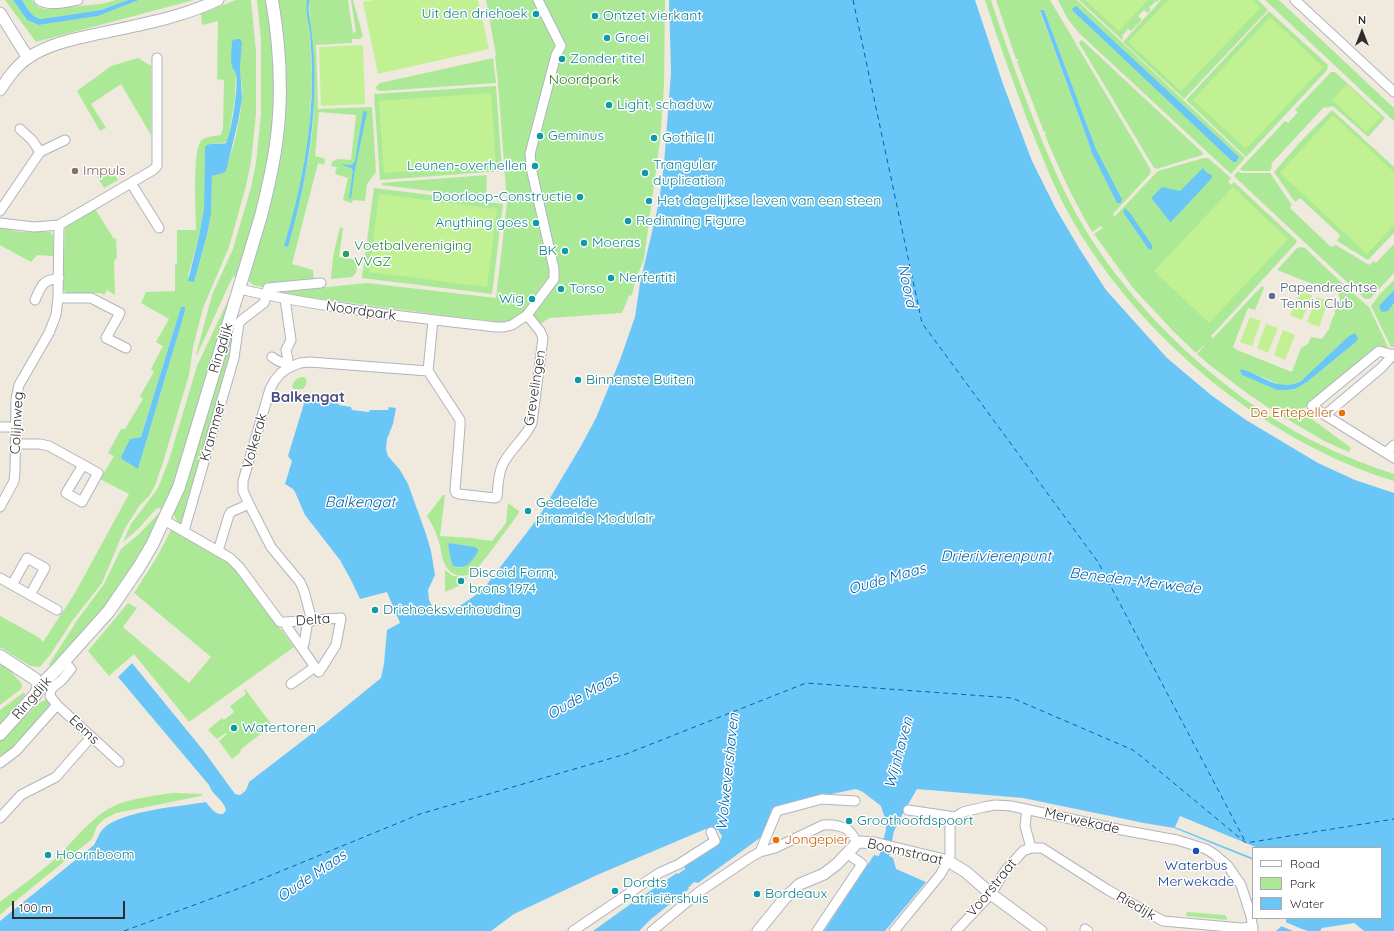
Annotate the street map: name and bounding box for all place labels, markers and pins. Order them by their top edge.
place label: Uit den driehoek [422,6,528,22]
place label: Ontzet vierkant [603,8,702,24]
marker: Uit den driehoek [531,9,541,19]
marker: Ontzet vierkant [590,11,600,21]
place label: Groei [615,30,649,46]
marker: Groei [602,33,612,43]
place label: Zonder titel [570,51,645,67]
marker: Zonder titel [557,54,567,64]
place label: Light, schaduw [617,97,713,113]
marker: Light, schaduw [604,100,614,110]
place label: Geminus [548,128,604,144]
place label: Gothic II [662,130,714,146]
marker: Geminus [535,131,545,141]
marker: Gothic II [649,133,659,143]
place label: Trangular duplication [653,157,724,190]
place label: Leunen-overhellen [407,158,527,174]
marker: Leunen-overhellen [530,161,540,171]
place label: Impuls [83,163,126,179]
marker: Impuls [70,166,80,176]
marker: Trangular duplication [640,168,650,178]
place label: Doorloop-Constructie [432,189,572,205]
marker: Doorloop-Constructie [575,192,585,202]
place label: Het dagelijkse leven van een steen [657,193,881,209]
marker: Het dagelijkse leven van een steen [644,196,654,206]
place label: Redinning Figure [636,213,745,229]
place label: Anything goes [435,215,528,231]
marker: Redinning Figure [623,216,633,226]
marker: Anything goes [531,218,541,228]
place label: Moeras [592,235,640,251]
place label: Voetbalvereniging VVGZ [354,238,472,270]
marker: Moeras [579,238,589,248]
place label: BK [538,243,557,259]
marker: BK [560,246,570,256]
marker: Voetbalvereniging VVGZ [341,249,351,259]
place label: Nerfertiti [619,270,676,286]
marker: Nerfertiti [606,273,616,283]
place label: Papendrechtse Tennis Club [1280,280,1377,312]
place label: Torso [569,281,605,297]
marker: Torso [556,284,566,294]
place label: Wig [499,291,524,307]
marker: Papendrechtse Tennis Club [1267,291,1277,301]
marker: Wig [527,294,537,304]
place label: Binnenste Buiten [586,372,694,388]
marker: Binnenste Buiten [573,375,583,385]
place label: De Ertepeller [1250,405,1334,421]
marker: De Ertepeller [1337,408,1347,418]
place label: Gedeelde piramide Modulair [536,495,654,528]
marker: Gedeelde piramide Modulair [523,506,533,516]
place label: Discoid Form, brons 1974 [469,565,557,598]
marker: Discoid Form, brons 1974 [456,576,466,586]
place label: Driehoeksverhouding [383,602,521,618]
marker: Driehoeksverhouding [370,605,380,615]
place label: Watertoren [242,720,316,736]
marker: Watertoren [229,723,239,733]
place label: Groothoofdspoort [857,813,973,829]
marker: Groothoofdspoort [844,816,854,826]
place label: Jongepier [784,832,850,848]
marker: Jongepier [771,835,781,845]
marker: Waterbus Merwekade [1191,846,1201,856]
place label: Hoornboom [56,847,135,863]
marker: Hoornboom [43,850,53,860]
place label: Waterbus Merwekade [1158,858,1234,890]
place label: Dordts Patriciërshuis [623,875,708,908]
marker: Dordts Patriciërshuis [610,886,620,896]
place label: Bordeaux [765,886,827,902]
marker: Bordeaux [752,889,762,899]

